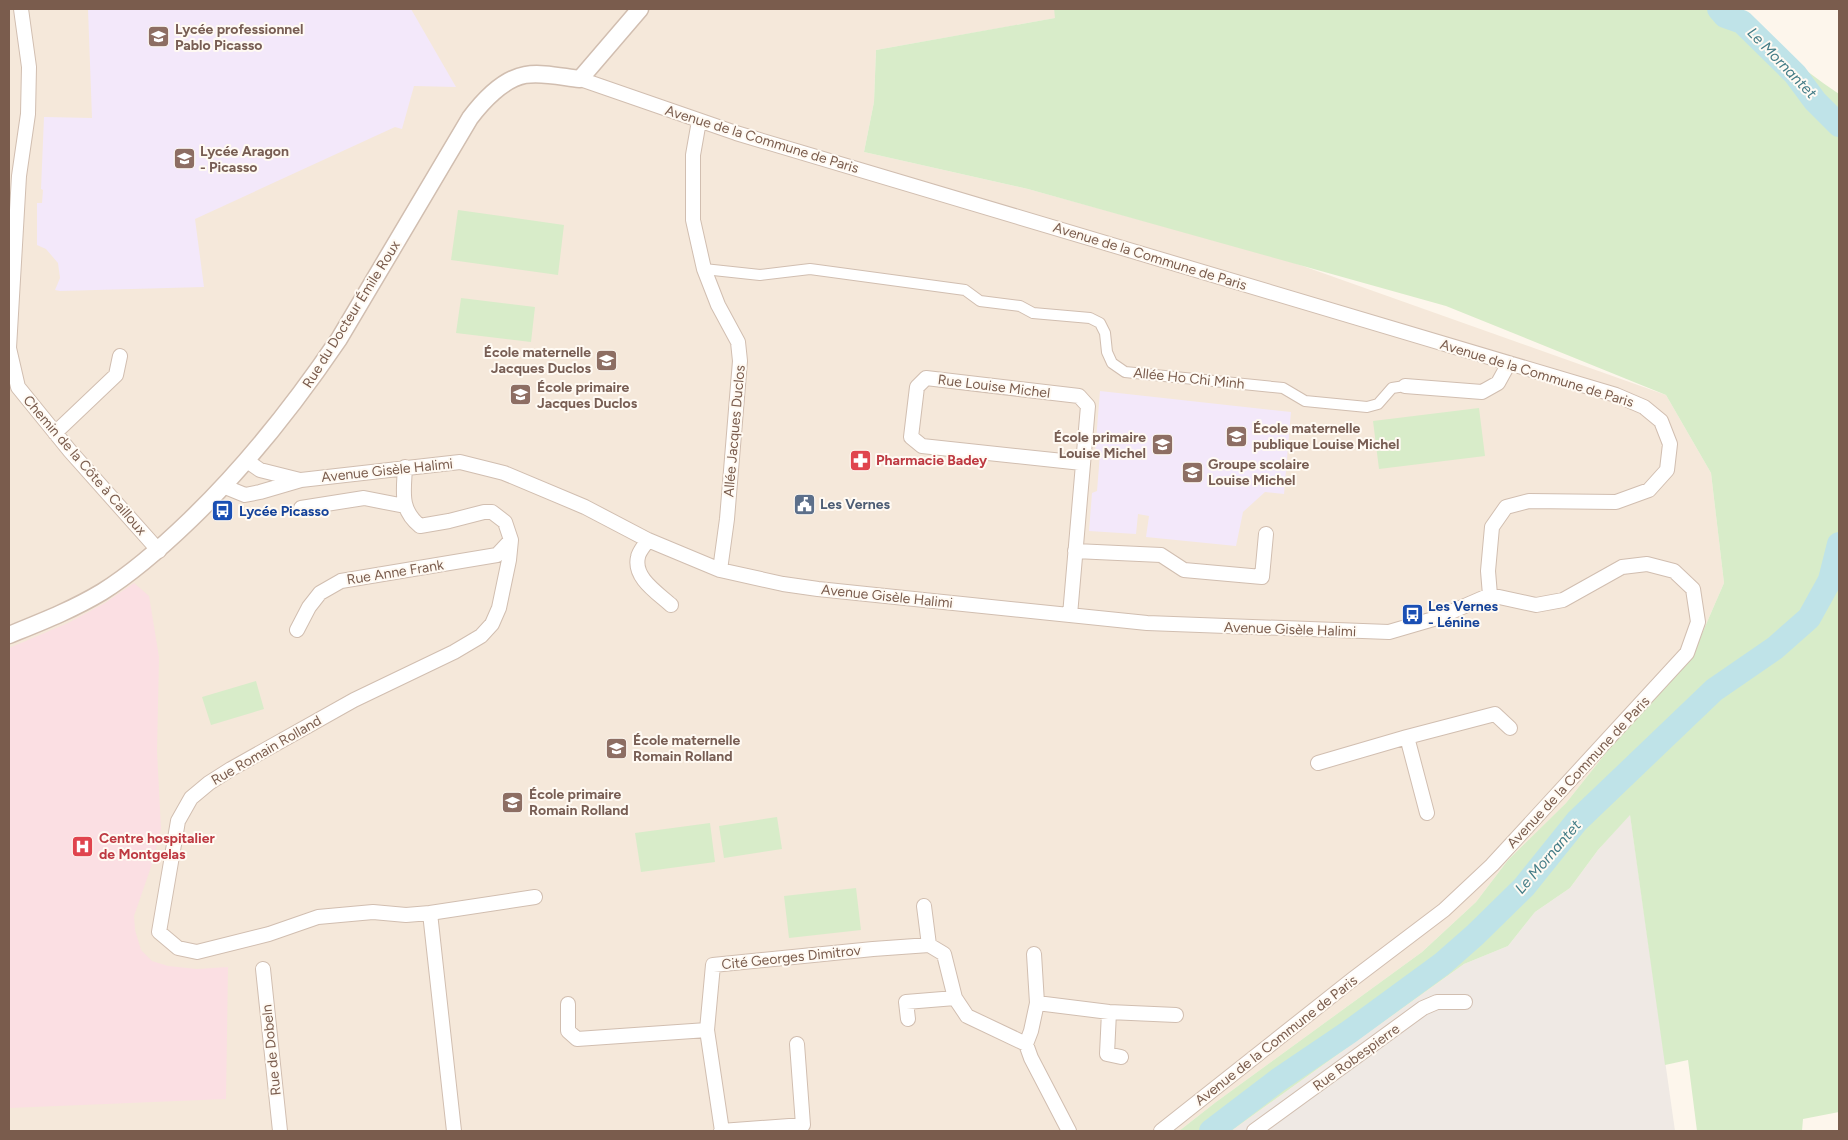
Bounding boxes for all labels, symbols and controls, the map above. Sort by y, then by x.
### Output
place label: Lycée professionnel Pablo Picasso [175,21,304,54]
water label: Le Mornantet [1744,24,1820,102]
school or university icon: Lycée professionnel Pablo Picasso [147,25,171,49]
street label: Avenue de la Commune de Paris [663,102,861,177]
place label: Lycée Aragon - Picasso [200,143,289,176]
school or university icon: Lycée Aragon - Picasso [172,147,196,171]
street label: Avenue de la Commune de Paris [1051,219,1249,294]
street label: Rue du Docteur Émile Roux [299,237,404,391]
street label: Avenue de la Commune de Paris [1438,336,1636,411]
place label: École maternelle Jacques Duclos [484,344,591,377]
school or university icon: École maternelle Jacques Duclos [595,348,619,372]
street label: Allée Jacques Duclos [720,364,749,498]
street label: Allée Ho Chi Minh [1132,364,1246,393]
street label: Rue Louise Michel [937,371,1051,402]
place label: École primaire Jacques Duclos [537,379,638,412]
school or university icon: École primaire Jacques Duclos [509,383,533,407]
street label: Chemin de la Côte à Cailloux [19,392,150,539]
place label: École maternelle publique Louise Michel [1253,420,1400,453]
school or university icon: École maternelle publique Louise Michel [1225,424,1249,448]
place label: École primaire Louise Michel [1054,429,1146,462]
school or university icon: École primaire Louise Michel [1150,433,1174,457]
pharmacy icon: Pharmacie Badey [848,448,872,472]
place label: Pharmacie Badey [876,452,988,469]
street label: Avenue Gisèle Halimi [320,455,454,486]
place label: Groupe scolaire Louise Michel [1208,456,1309,489]
school or university icon: Groupe scolaire Louise Michel [1180,460,1204,484]
public building icon: Les Vernes [792,492,816,516]
place label: Les Vernes [820,496,890,513]
bus stop icon: Lycée Picasso [211,499,235,523]
place label: Lycée Picasso [239,503,329,520]
street label: Rue Anne Frank [345,556,445,589]
street label: Avenue Gisèle Halimi [820,581,954,612]
place label: Les Vernes - Lénine [1428,598,1498,631]
bus stop icon: Les Vernes - Lénine [1400,602,1424,626]
street label: Avenue Gisèle Halimi [1224,619,1356,640]
street label: Avenue de la Commune de Paris [1503,693,1653,852]
street label: Rue Romain Rolland [208,712,324,789]
place label: École maternelle Romain Rolland [633,732,740,765]
school or university icon: École maternelle Romain Rolland [605,736,629,760]
place label: École primaire Romain Rolland [529,786,629,819]
school or university icon: École primaire Romain Rolland [501,790,525,814]
water label: Le Mornantet [1511,816,1585,897]
place label: Centre hospitalier de Montgelas [99,830,215,863]
hospital icon: Centre hospitalier de Montgelas [71,834,95,858]
street label: Cité Georges Dimitrov [721,942,862,973]
street label: Avenue de la Commune de Paris [1192,972,1361,1109]
street label: Rue de Dobeln [258,1003,285,1096]
street label: Rue Robespierre [1310,1020,1403,1095]

